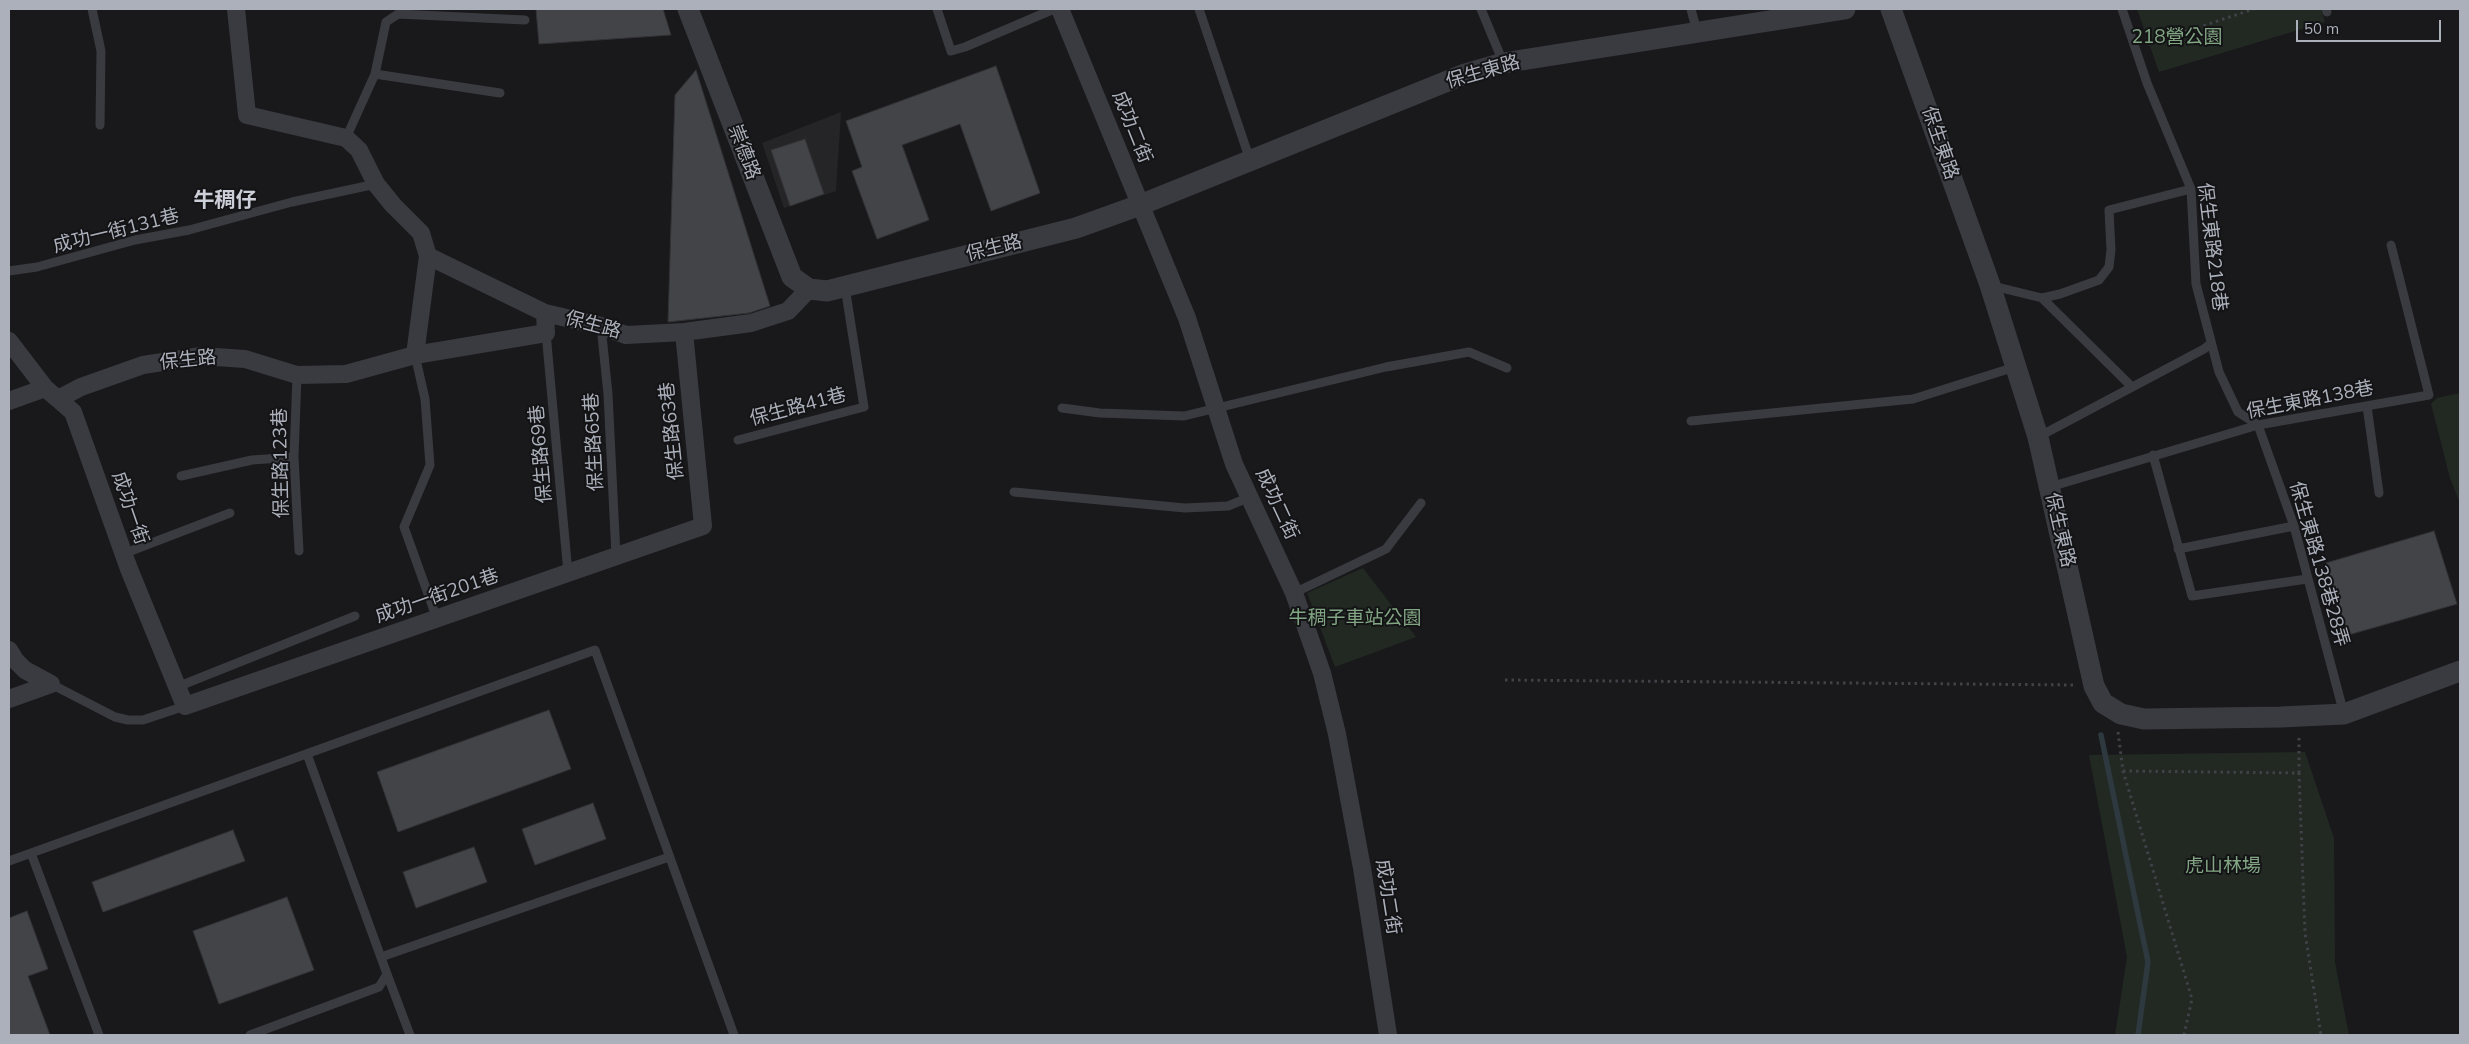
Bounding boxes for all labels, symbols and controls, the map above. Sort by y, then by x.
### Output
scale bar [2299,10,2444,42]
text: 50 m [2304,19,2339,38]
park label: 218營公園 [2131,26,2223,48]
street label: 保生東路 [1443,51,1523,93]
street label: 成功二街 [1107,87,1157,167]
street label: 保生東路 [1917,103,1963,183]
street label: 崇德路 [723,121,765,183]
street label: 保生東路218巷 [2193,181,2231,313]
district label: 牛稠仔 [194,188,256,214]
street label: 成功一街131巷 [51,204,181,258]
street label: 保生路 [964,230,1024,266]
street label: 保生路 [563,307,623,343]
street label: 保生路 [158,346,218,374]
street label: 保生東路138巷 [2244,376,2376,424]
street label: 保生路63巷 [655,381,689,481]
street label: 保生路41巷 [747,383,849,431]
street label: 保生路65巷 [580,392,608,492]
street label: 保生路69巷 [525,404,557,504]
street label: 保生路123巷 [269,408,293,518]
street label: 成功二街 [1251,465,1303,543]
street label: 成功一街 [107,468,153,548]
street label: 保生東路138巷28弄 [2284,479,2354,649]
street label: 保生東路 [2040,490,2080,570]
street label: 成功一街201巷 [372,564,502,628]
park label: 牛稠子車站公園 [1289,607,1421,629]
park label: 虎山林場 [2185,855,2261,877]
street label: 成功二街 [1371,858,1405,936]

